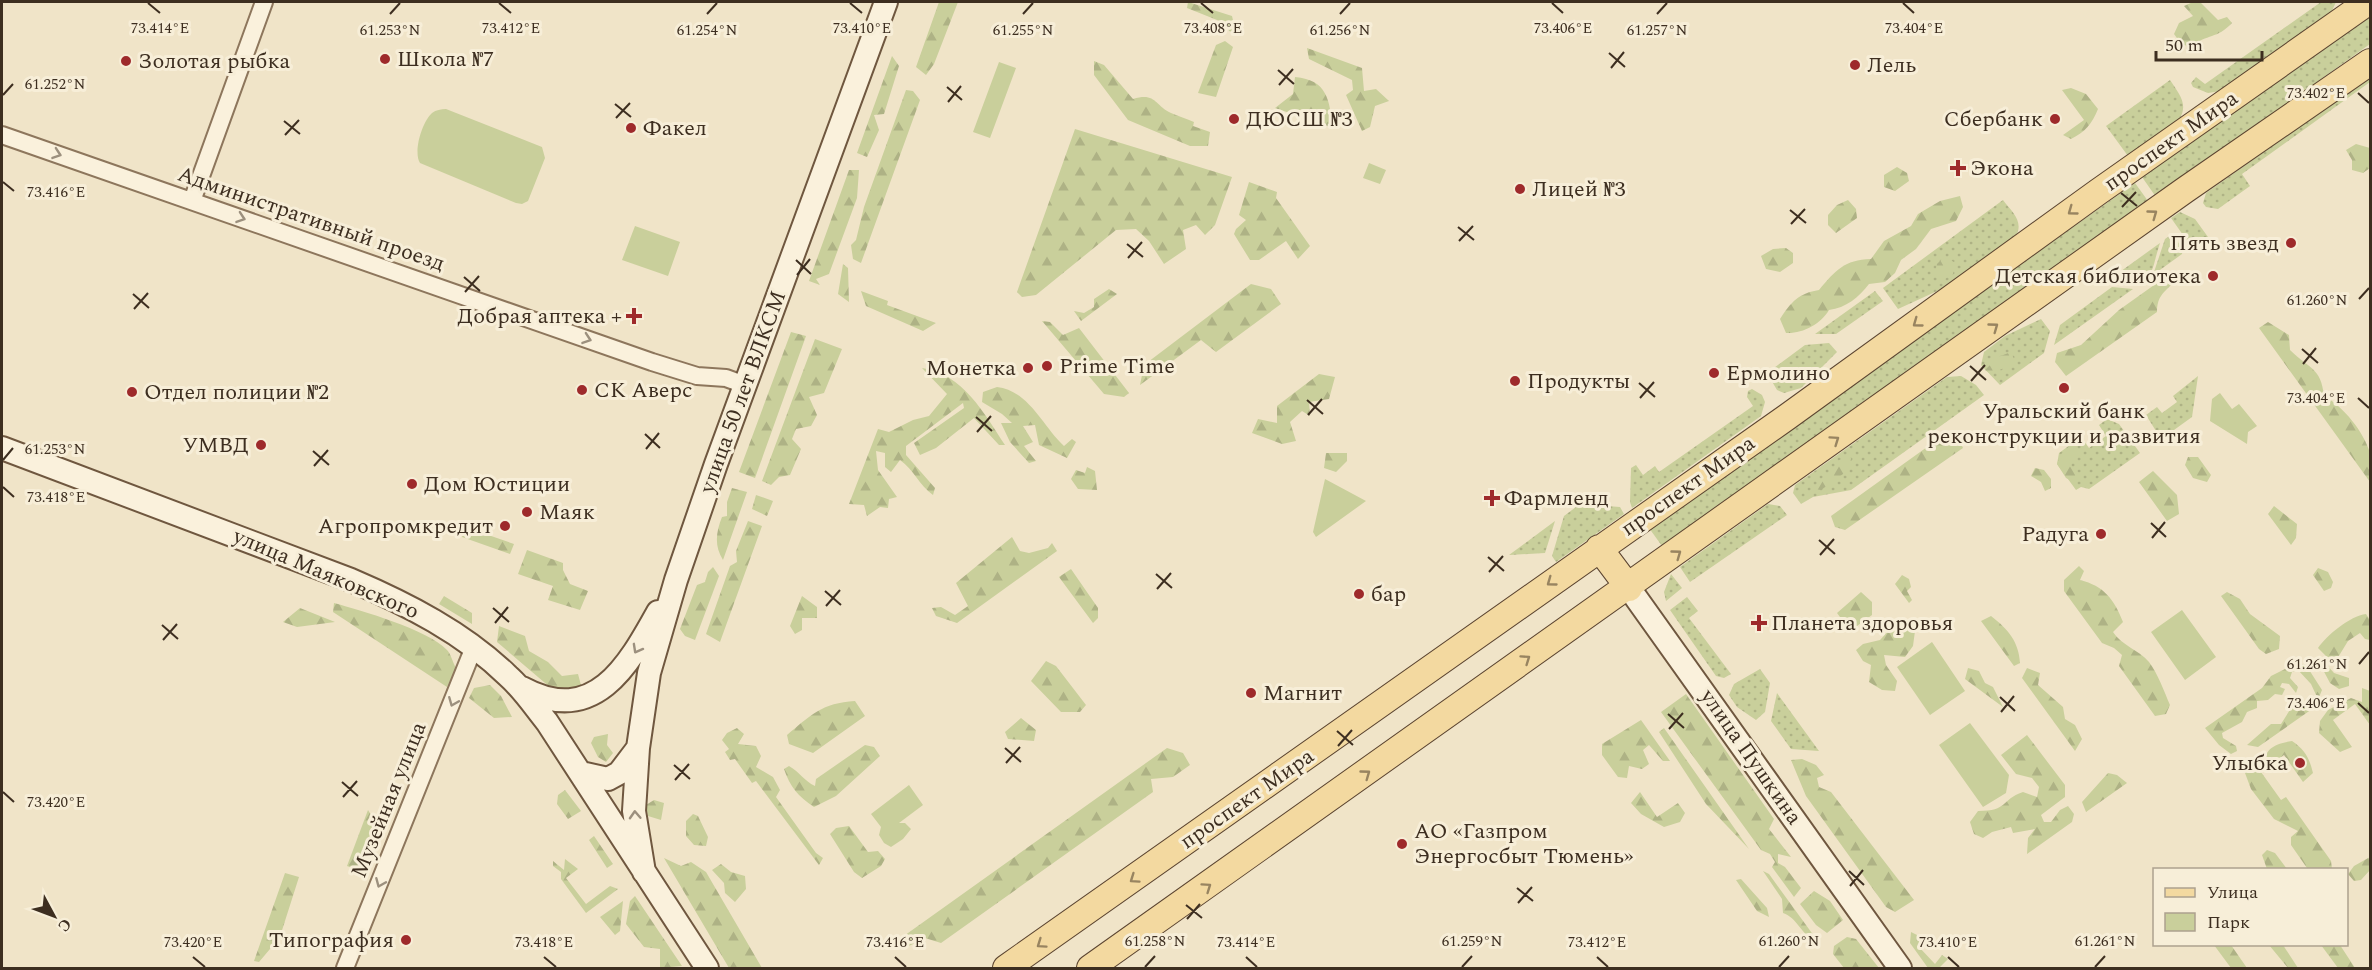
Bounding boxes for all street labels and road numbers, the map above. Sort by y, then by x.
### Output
street label: проспект Мира [2097,82,2245,200]
street label: Административный проезд [173,158,449,280]
street label: улица 50 лет ВЛКСМ [691,286,795,499]
street label: проспект Мира [1614,427,1762,545]
street label: улица Маяковского [227,519,424,628]
street label: улица Пушкина [1691,681,1810,832]
street label: Музейная улица [343,717,435,883]
street label: проспект Мира [1173,740,1321,858]

